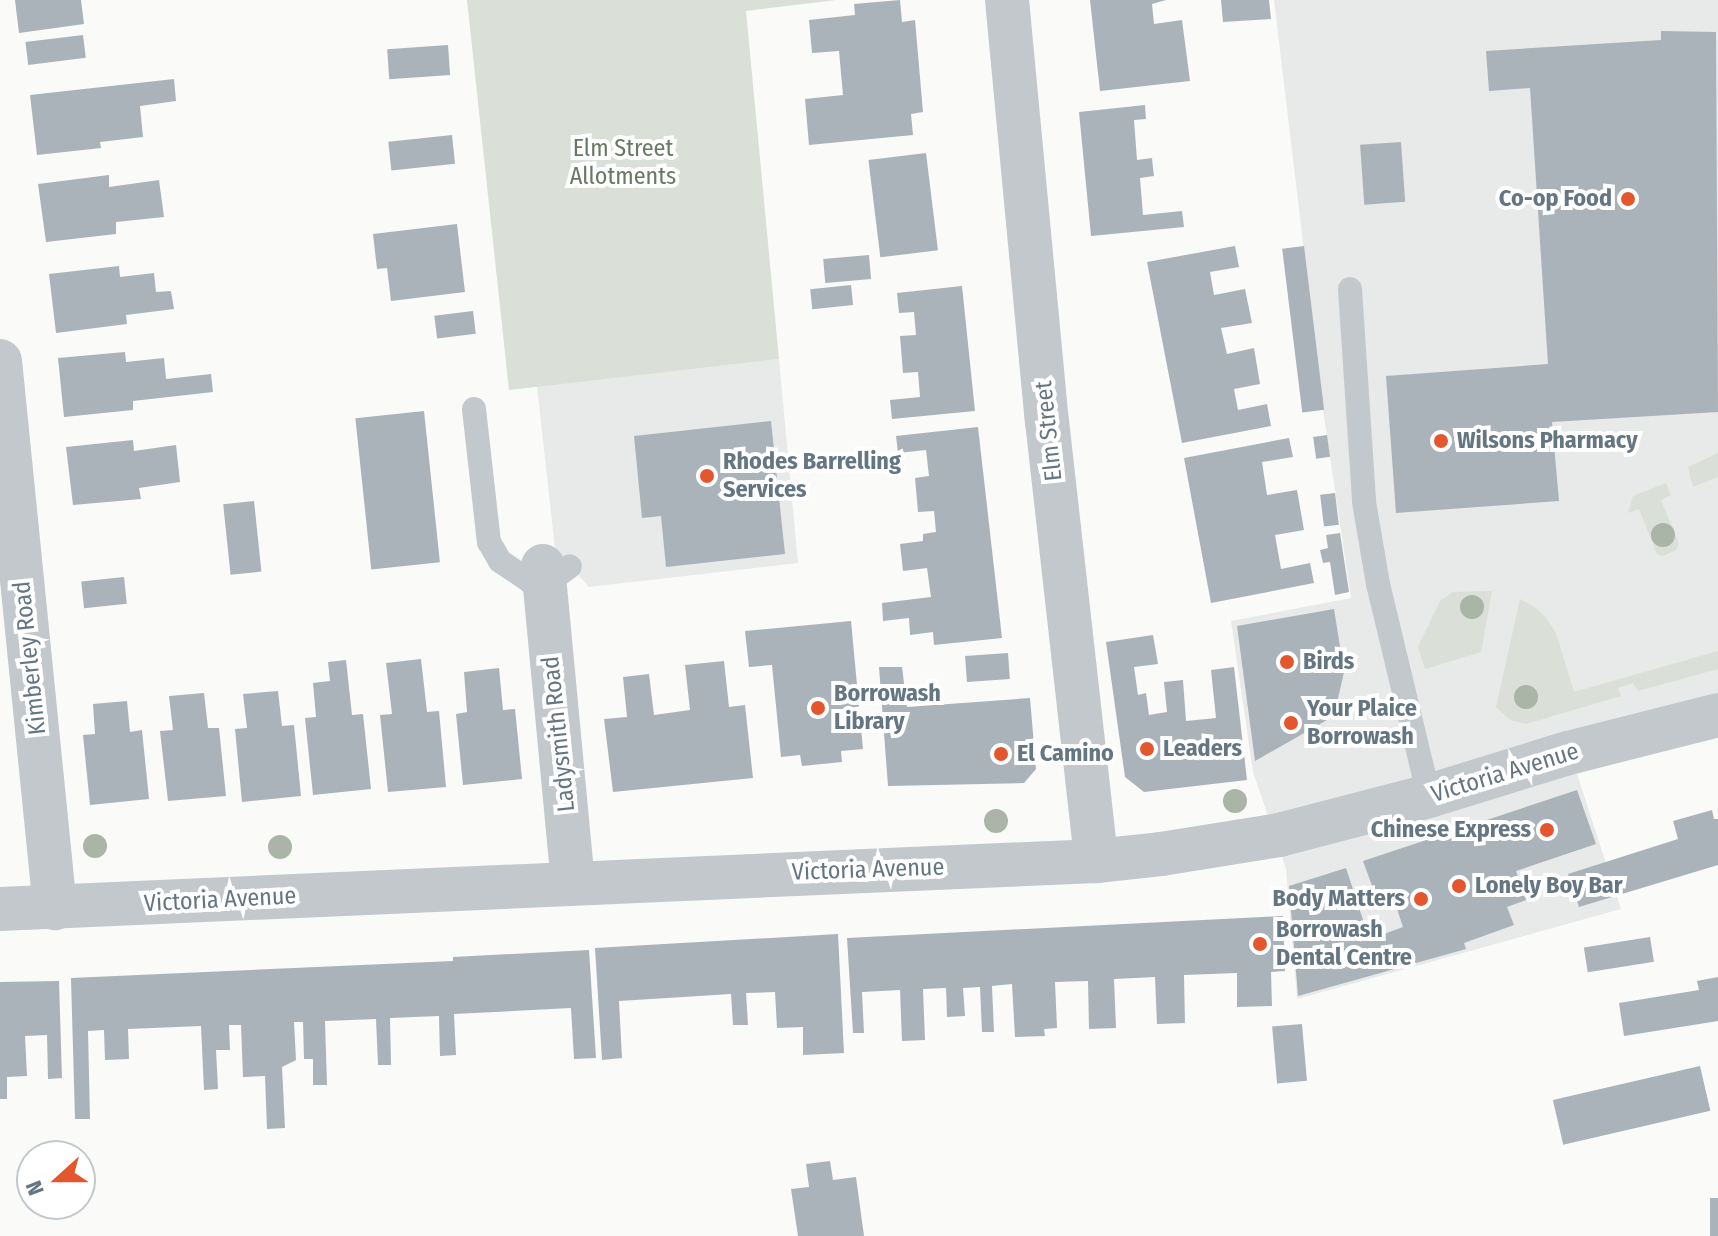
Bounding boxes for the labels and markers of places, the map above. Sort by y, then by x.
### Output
place label: Co-op Food [1499,185,1612,213]
marker: Co-op Food [1619,190,1637,208]
place label: Wilsons Pharmacy [1457,427,1638,455]
marker: Wilsons Pharmacy [1432,432,1450,450]
place label: Rhodes Barrelling Services [723,448,901,504]
marker: Rhodes Barrelling Services [698,467,716,485]
place label: Birds [1303,648,1354,676]
marker: Birds [1278,653,1296,671]
place label: Borrowash Library [834,680,941,736]
place label: Your Plaice Borrowash [1307,695,1417,751]
marker: Borrowash Library [809,699,827,717]
marker: Your Plaice Borrowash [1282,714,1300,732]
place label: Leaders [1163,735,1242,763]
place label: El Camino [1017,740,1114,768]
marker: Leaders [1138,740,1156,758]
marker: El Camino [992,745,1010,763]
place label: Chinese Express [1371,816,1531,844]
marker: Chinese Express [1538,821,1556,839]
place label: Lonely Boy Bar [1475,872,1623,900]
marker: Lonely Boy Bar [1450,877,1468,895]
place label: Body Matters [1272,885,1405,913]
marker: Body Matters [1412,890,1430,908]
place label: Borrowash Dental Centre [1276,916,1412,972]
marker: Borrowash Dental Centre [1251,935,1269,953]

